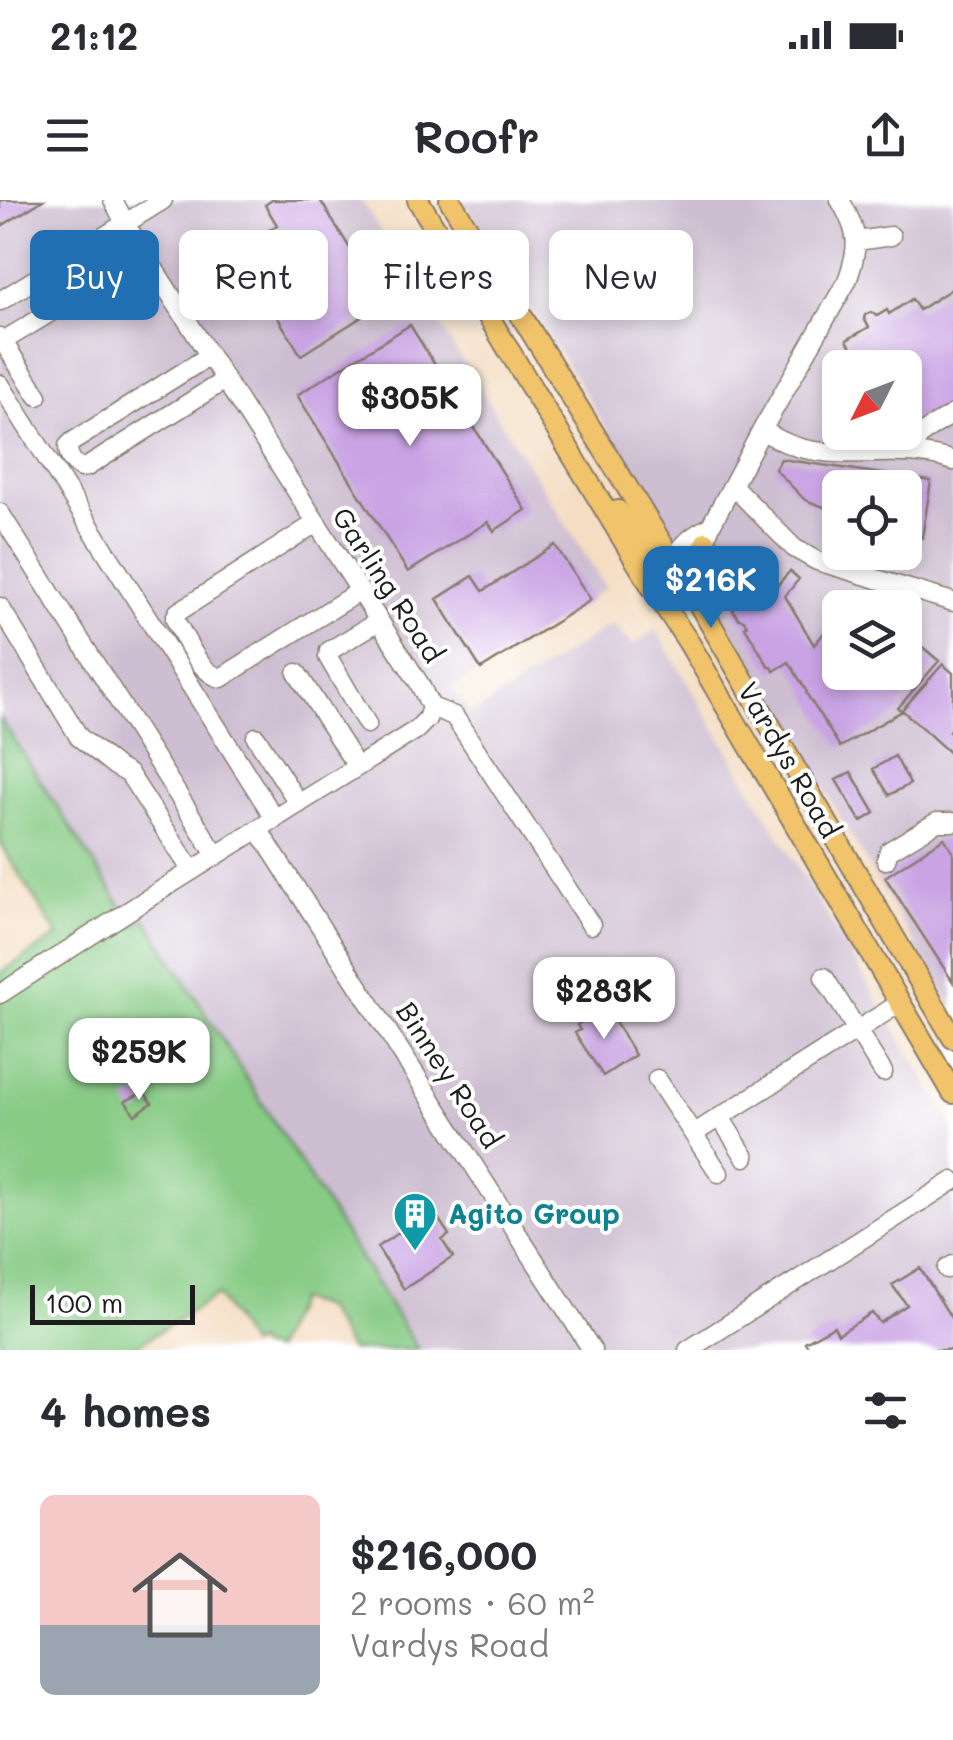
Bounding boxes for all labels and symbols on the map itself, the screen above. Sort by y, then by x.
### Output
north arrow [822,350,922,450]
pin: $305K [340,364,480,449]
street label: Garling Road [325,500,452,669]
pin: $216K [641,546,781,631]
street label: Vardys Road [731,675,849,844]
pin: $283K [534,957,674,1042]
street label: Binney Road [389,994,511,1155]
pin: $259K [69,1018,209,1103]
building icon: Agito Group [392,1191,438,1252]
place label: Agito Group [448,1195,620,1231]
scale bar [30,1280,195,1324]

